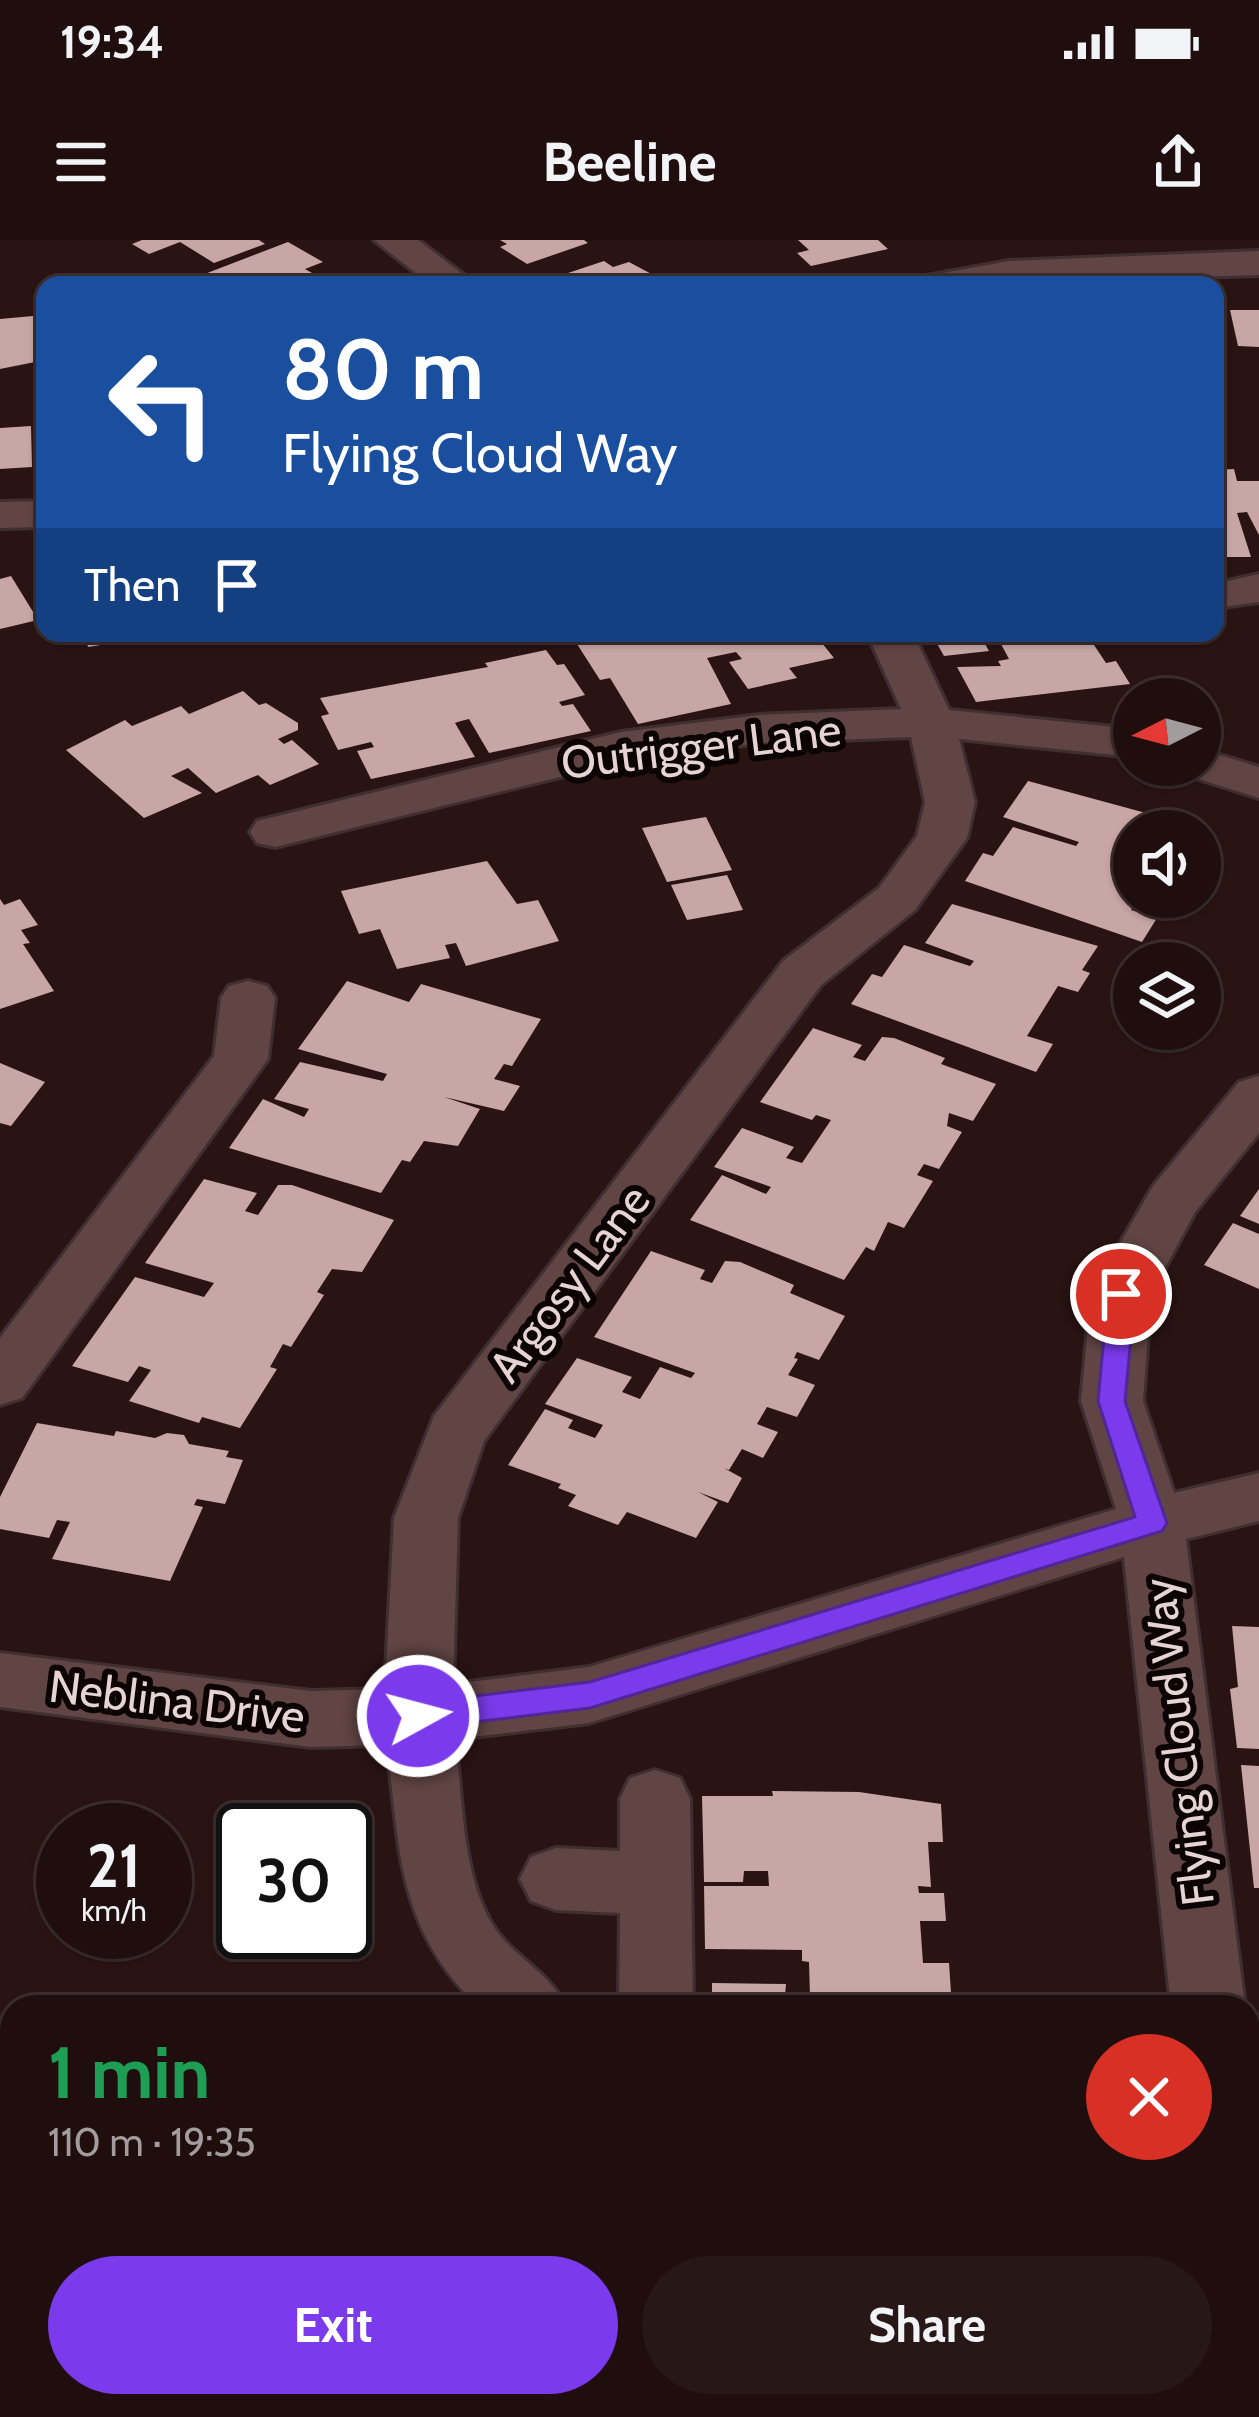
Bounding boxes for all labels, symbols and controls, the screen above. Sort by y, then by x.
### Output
text: 19:34 [60,15,164,69]
icon: menu [48,129,114,195]
text: Beeline [542,129,717,195]
icon: share [1145,129,1211,195]
text: 80 m [282,318,484,420]
icon: left [84,324,240,480]
text: Flying Cloud Way [282,420,677,486]
icon: arrive [204,552,270,618]
text: Then [84,558,180,612]
north arrow [1113,678,1221,786]
map controls [1113,678,1221,1050]
street label: Outrigger Lane [558,702,844,790]
button: sound [1113,810,1221,918]
button: layers [1113,942,1221,1050]
street label: Argosy Lane [477,1174,661,1392]
pin [1070,1243,1172,1345]
icon: arrive [1088,1261,1154,1327]
street label: Flying Cloud Way [1131,1575,1225,1909]
position arrow [355,1653,481,1779]
street label: Neblina Drive [46,1659,308,1743]
speed limit sign: 30 [216,1803,372,1959]
text: 21 [87,1829,141,1902]
text: km/h [81,1892,147,1929]
text: 1 min [48,2029,210,2116]
button: close [1086,2034,1212,2160]
text: 110 m · 19:35 [48,2118,256,2166]
button: Exit [48,2256,618,2394]
button: Share [642,2256,1212,2394]

